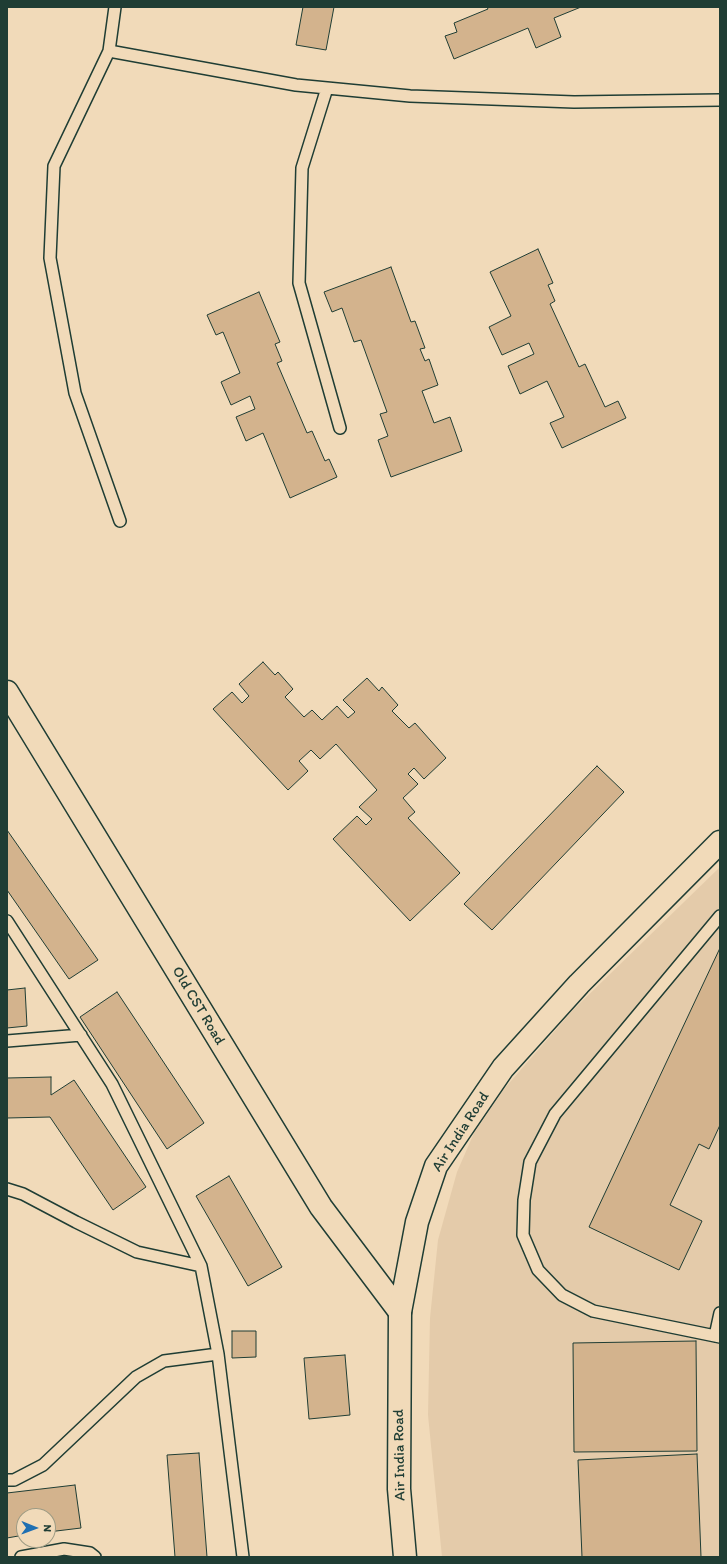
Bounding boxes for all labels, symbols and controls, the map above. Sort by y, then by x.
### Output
street label: Old CST Road [167,963,229,1049]
street label: Air India Road [428,1089,494,1175]
street label: Air India Road [390,1409,410,1501]
north arrow [16,1508,56,1548]
text: N [41,1524,54,1532]

